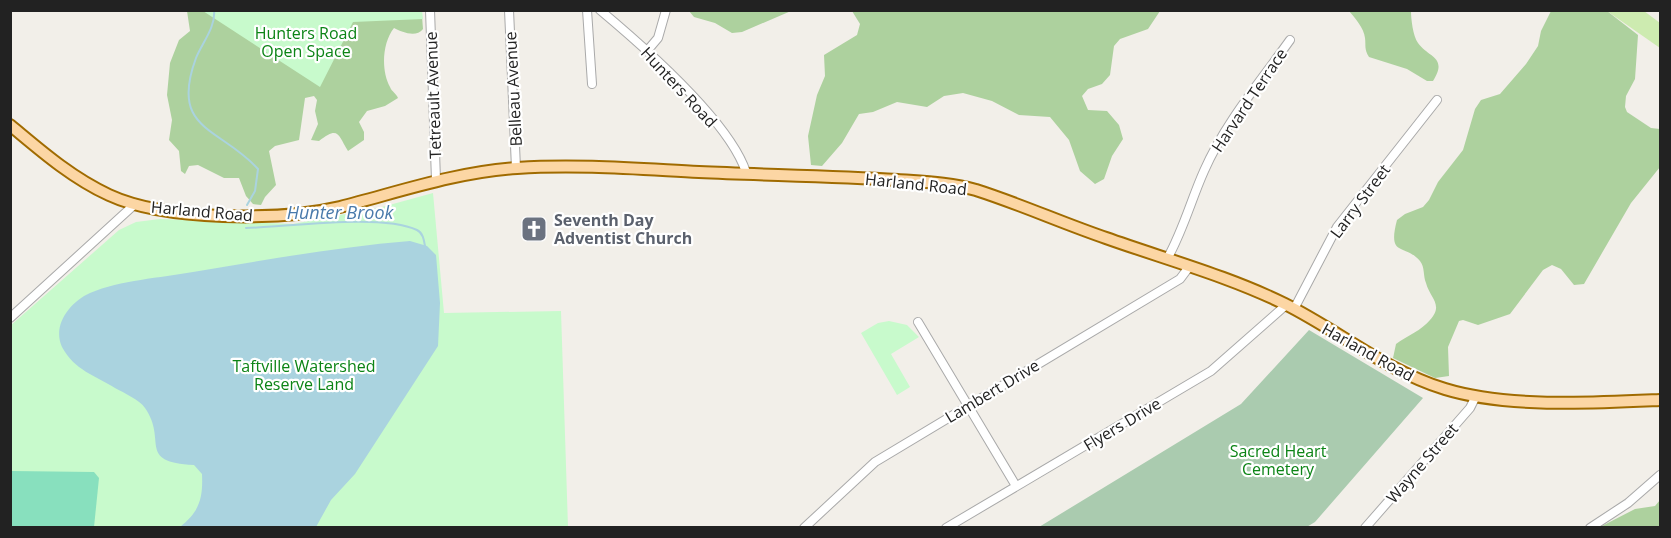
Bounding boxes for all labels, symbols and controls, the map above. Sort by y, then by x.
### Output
park label: Hunters Road Open Space [255,22,357,62]
street label: Tetreault Avenue [420,31,446,159]
street label: Belleau Avenue [499,31,527,147]
street label: Hunters Road [636,42,722,132]
street label: Harvard Terrace [1206,44,1292,156]
street label: Larry Street [1325,159,1395,242]
street label: Harland Road [864,168,968,200]
street label: Harland Road [150,196,254,226]
water label: Hunter Brook [287,200,395,224]
place label: Seventh Day Adventist Church [554,209,692,249]
church icon: Seventh Day Adventist Church [519,214,549,244]
street label: Harland Road [1318,318,1418,386]
street label: Lambert Drive [941,354,1043,428]
park label: Taftville Watershed Reserve Land [232,355,376,395]
street label: Flyers Drive [1079,392,1165,456]
street label: Wayne Street [1381,418,1463,508]
park label: Sacred Heart Cemetery [1230,440,1327,480]

